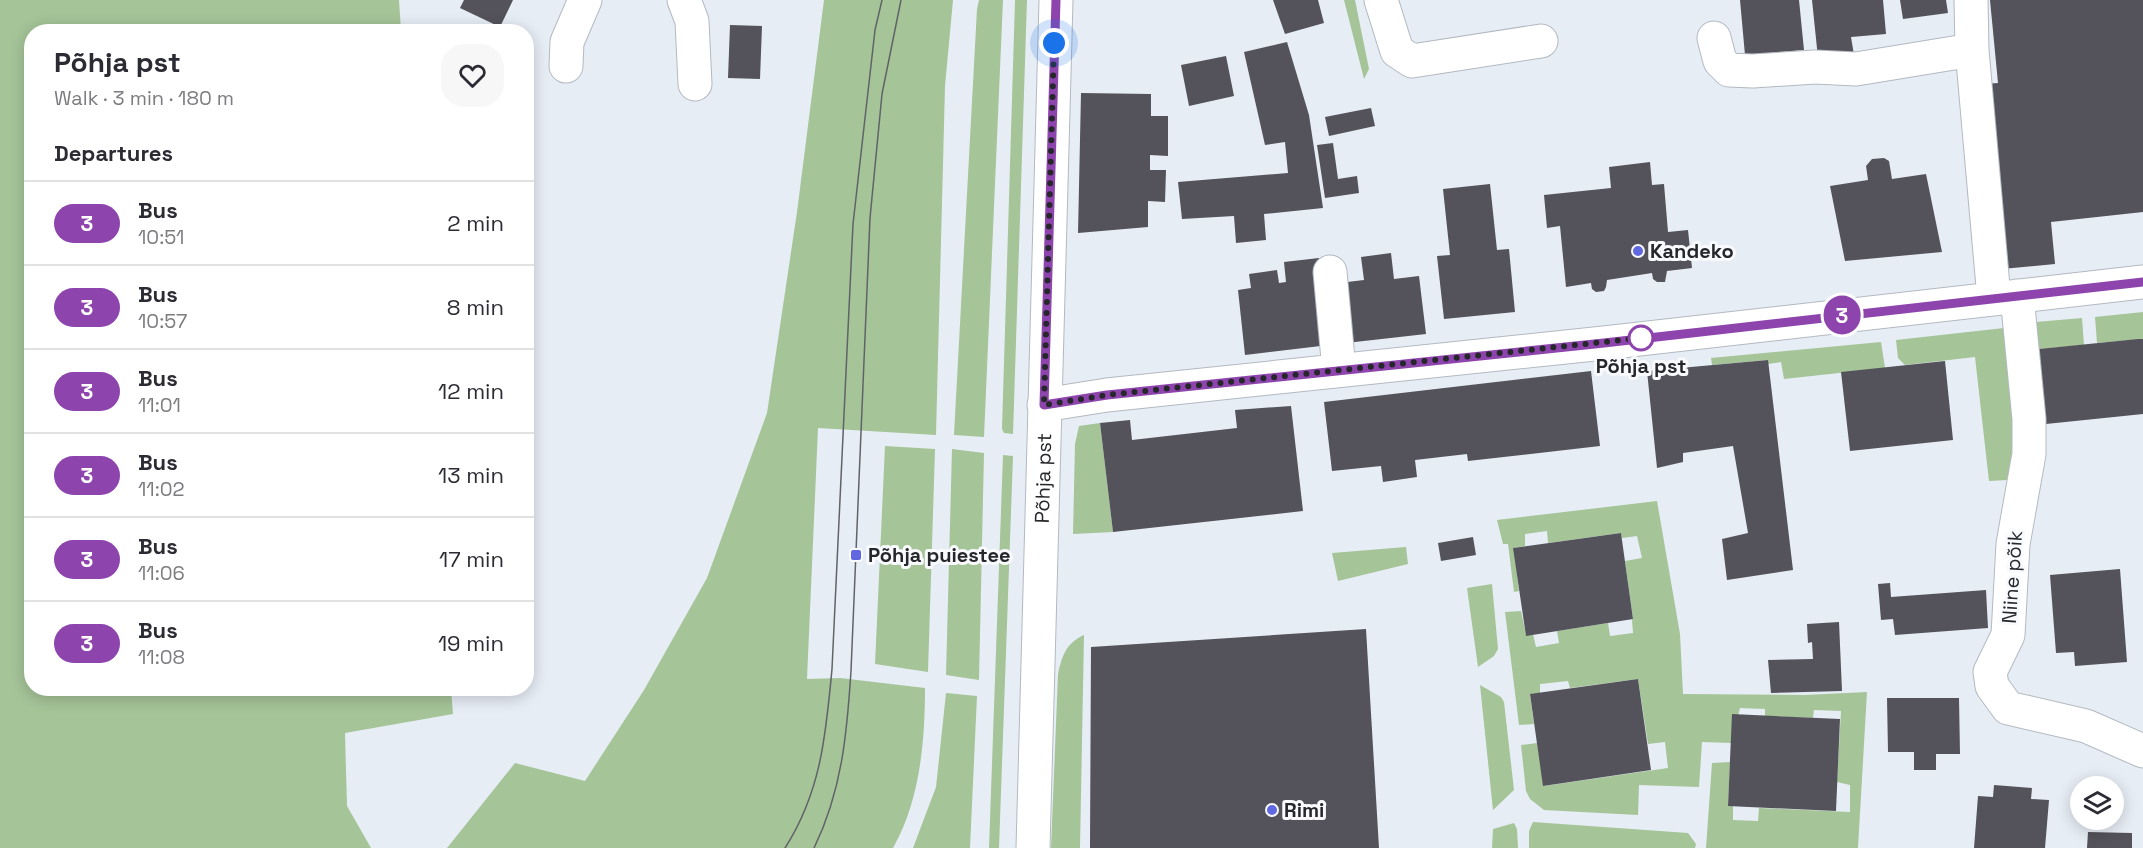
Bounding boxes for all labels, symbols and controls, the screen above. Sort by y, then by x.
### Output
your location [1039,28,1069,58]
text: Põhja pst [54,44,181,80]
button: heart [441,44,504,107]
text: Walk · 3 min · 180 m [54,85,234,111]
text: Departures [54,139,173,167]
text: Bus [138,196,178,224]
text: 2 min [447,209,504,237]
text: 3 [81,210,93,237]
text: 10:51 [138,224,184,250]
place label: Kandeko [1650,238,1734,264]
marker: Kandeko [1631,244,1645,258]
text: Bus [138,280,178,308]
text: 8 min [447,293,504,321]
text: 3 [81,294,93,321]
line badge: 3 [1822,296,1862,334]
text: 3 [1836,302,1848,329]
text: 10:57 [138,308,187,334]
marker: Põhja pst [1628,325,1654,351]
place label: Põhja pst [1596,353,1686,379]
text: Bus [138,364,178,392]
text: 12 min [438,377,504,405]
text: 3 [81,378,93,405]
text: 11:01 [138,392,181,418]
street label: Põhja pst [1029,433,1057,524]
text: Bus [138,448,178,476]
text: 13 min [438,461,504,489]
text: 3 [81,462,93,489]
text: 11:02 [138,476,185,502]
street label: Niine põik [1996,529,2028,624]
text: Bus [138,532,178,560]
place label: Põhja puiestee [868,542,1010,568]
text: 17 min [439,545,504,573]
text: 3 [81,546,93,573]
marker: Põhja puiestee [849,548,863,562]
text: 11:06 [138,560,185,586]
text: Bus [138,616,178,644]
text: 19 min [438,629,504,657]
text: 3 [81,630,93,657]
text: 11:08 [138,644,185,670]
map controls [2070,776,2124,830]
button: layers [2070,776,2124,830]
place label: Rimi [1284,797,1324,823]
marker: Rimi [1265,803,1279,817]

